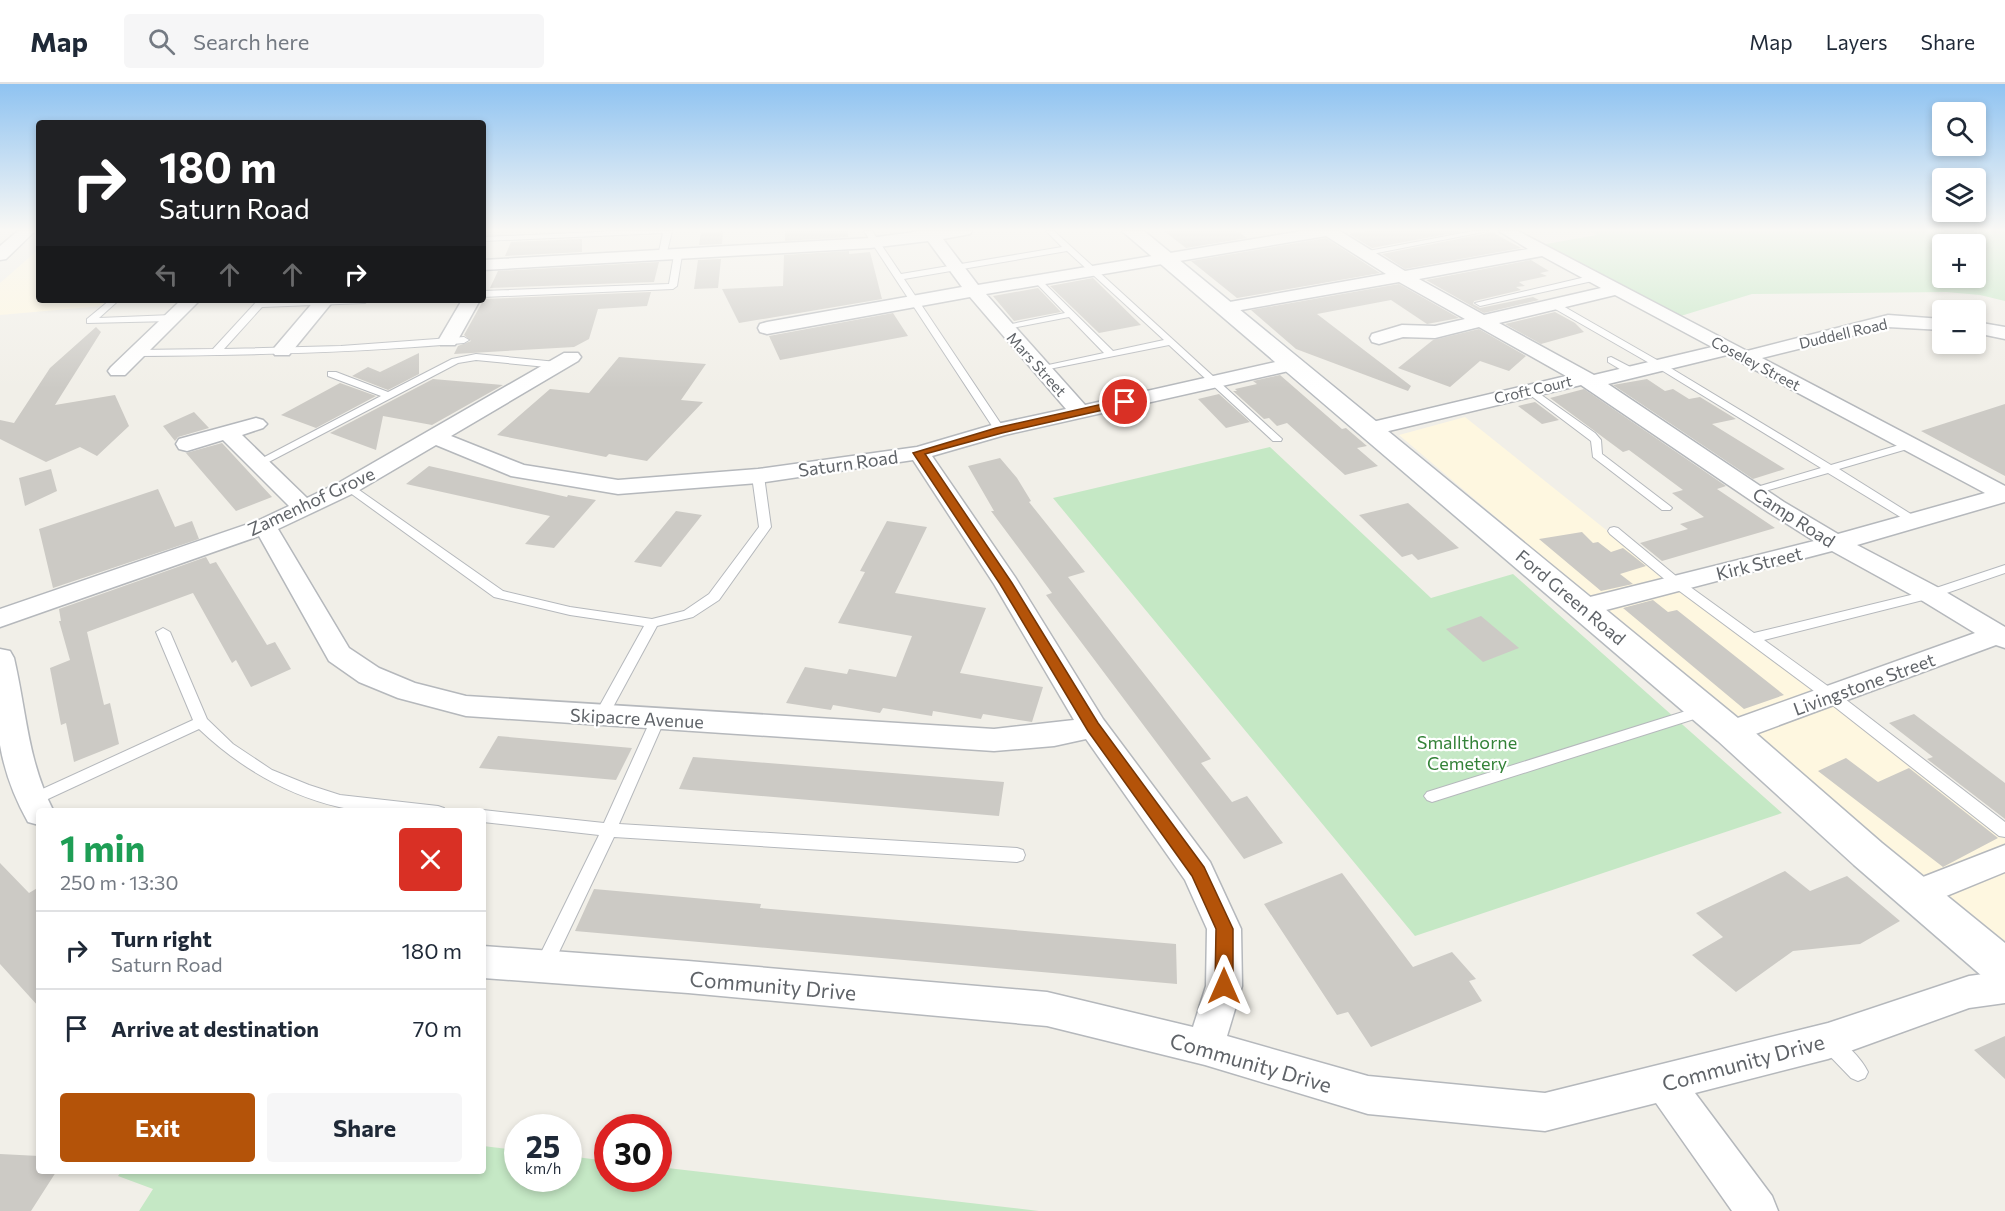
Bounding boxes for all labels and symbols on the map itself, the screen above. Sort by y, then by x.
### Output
street label: Duddell Road [1797,314,1889,352]
street label: Mars Street [1004,328,1070,400]
street label: Coseley Street [1708,332,1804,394]
street label: Croft Court [1492,371,1574,407]
pin [1099,376,1150,427]
street label: Saturn Road [797,445,899,481]
street label: Zamenhof Grove [244,462,378,540]
street label: Camp Road [1749,482,1839,552]
street label: Kirk Street [1714,542,1804,584]
street label: Ford Green Road [1512,545,1630,649]
street label: Livingstone Street [1790,648,1938,720]
street label: Skipacre Avenue [570,704,704,732]
park label: Smallthorne Cemetery [1417,731,1517,774]
position arrow [1192,954,1256,1018]
street label: Community Drive [689,965,857,1005]
street label: Community Drive [1167,1027,1335,1097]
street label: Community Drive [1659,1028,1827,1096]
speed limit sign: 30 [594,1114,672,1192]

